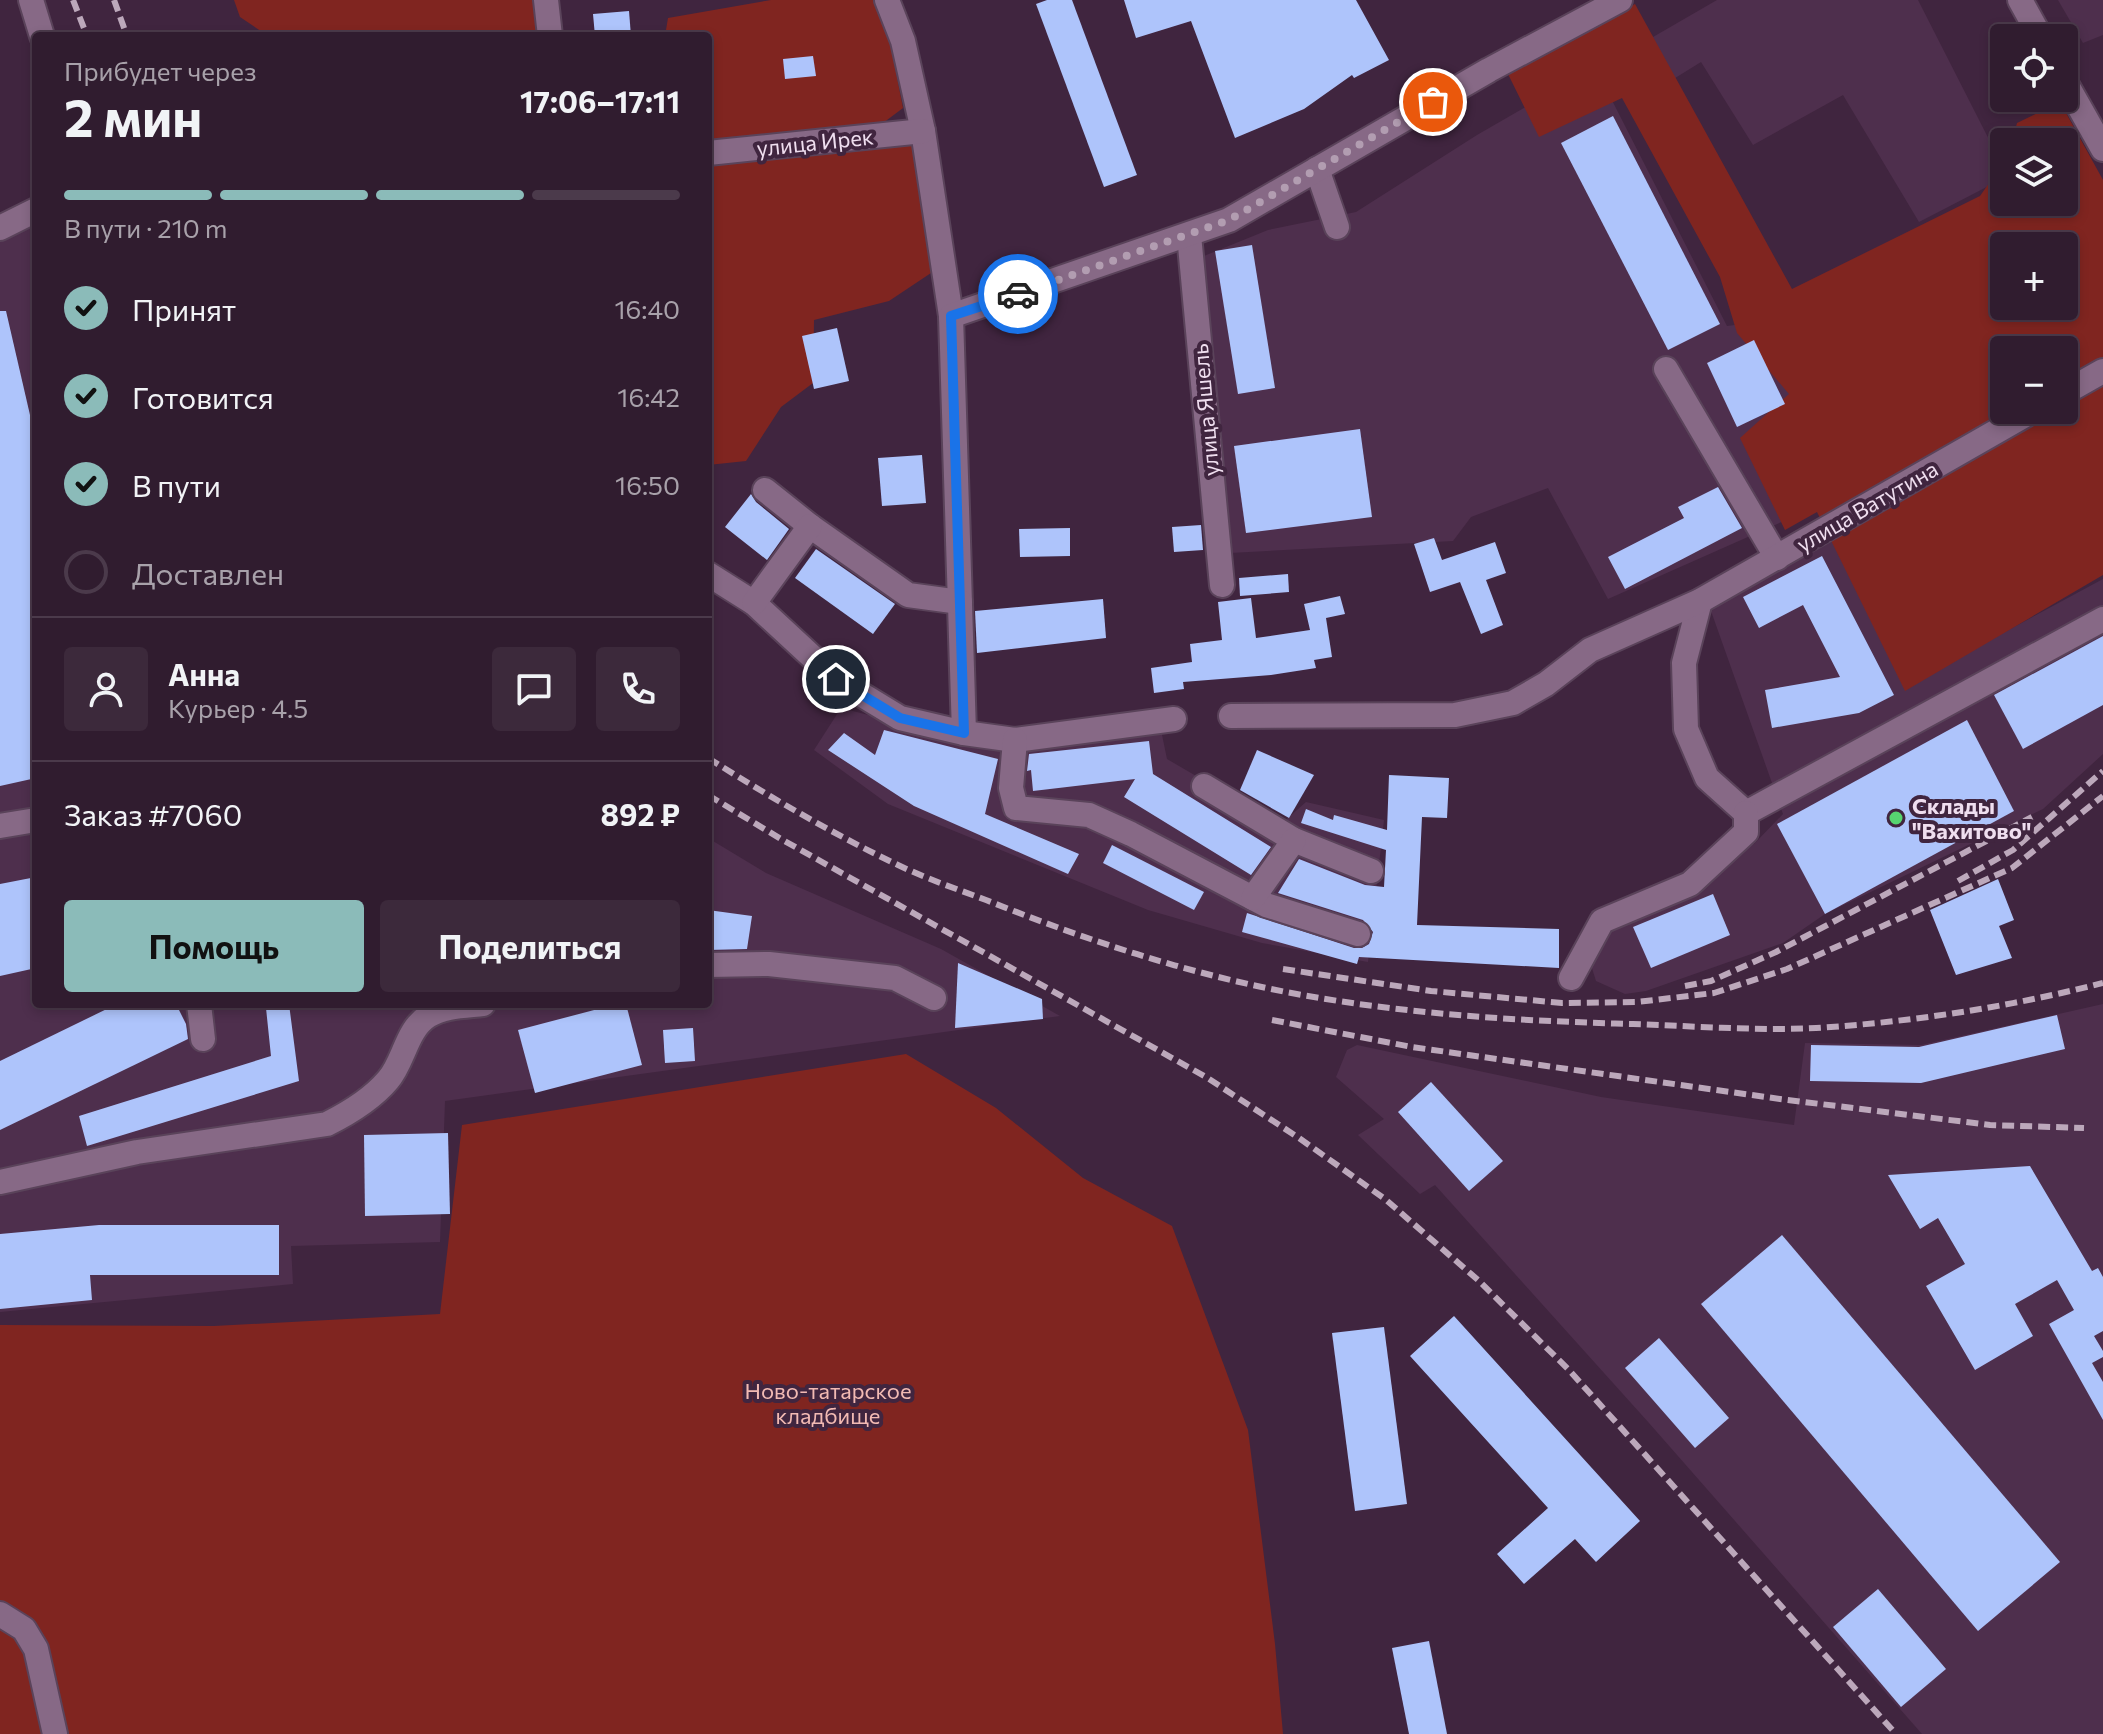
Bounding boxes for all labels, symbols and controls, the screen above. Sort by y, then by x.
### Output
map controls [1990,24,2078,424]
button: locate [1990,24,2078,112]
text: Прибудет через [64,55,257,86]
pin [1399,68,1467,136]
icon: bag [1411,80,1455,124]
text: 17:06–17:11 [520,82,680,119]
text: 2 мин [64,84,202,148]
street label: улица Ирек [755,122,875,162]
button: layers [1990,128,2078,216]
text: В пути · 210 m [64,212,227,243]
button: + [1990,232,2078,320]
courier [978,254,1058,334]
icon: car [996,272,1040,316]
icon: check [64,286,108,330]
text: Принят [132,290,236,327]
text: 16:40 [614,293,680,324]
button: − [1990,336,2078,424]
street label: улица Яшель [1186,343,1224,477]
icon: check [64,374,108,418]
text: Готовится [132,378,274,415]
text: 16:42 [617,381,680,412]
street label: улица Ватутина [1792,455,1942,557]
icon: check [64,462,108,506]
text: В пути [132,466,221,503]
text: 16:50 [615,469,680,500]
text: Доставлен [132,554,284,591]
pin [802,645,870,713]
button: person [64,647,148,731]
button: chat [492,647,576,731]
button: phone [596,647,680,731]
text: Анна [168,655,240,692]
icon: home [814,657,858,701]
text: Курьер · 4.5 [168,692,308,723]
place label: Склады "Вахитово" [1912,792,2031,844]
text: Заказ #7060 [64,795,242,832]
text: 892 ₽ [601,795,680,832]
marker: Склады "Вахитово" [1887,809,1905,827]
button: Помощь [64,900,364,992]
button: Поделиться [380,900,680,992]
park label: Ново-татарское кладбище [744,1377,912,1429]

